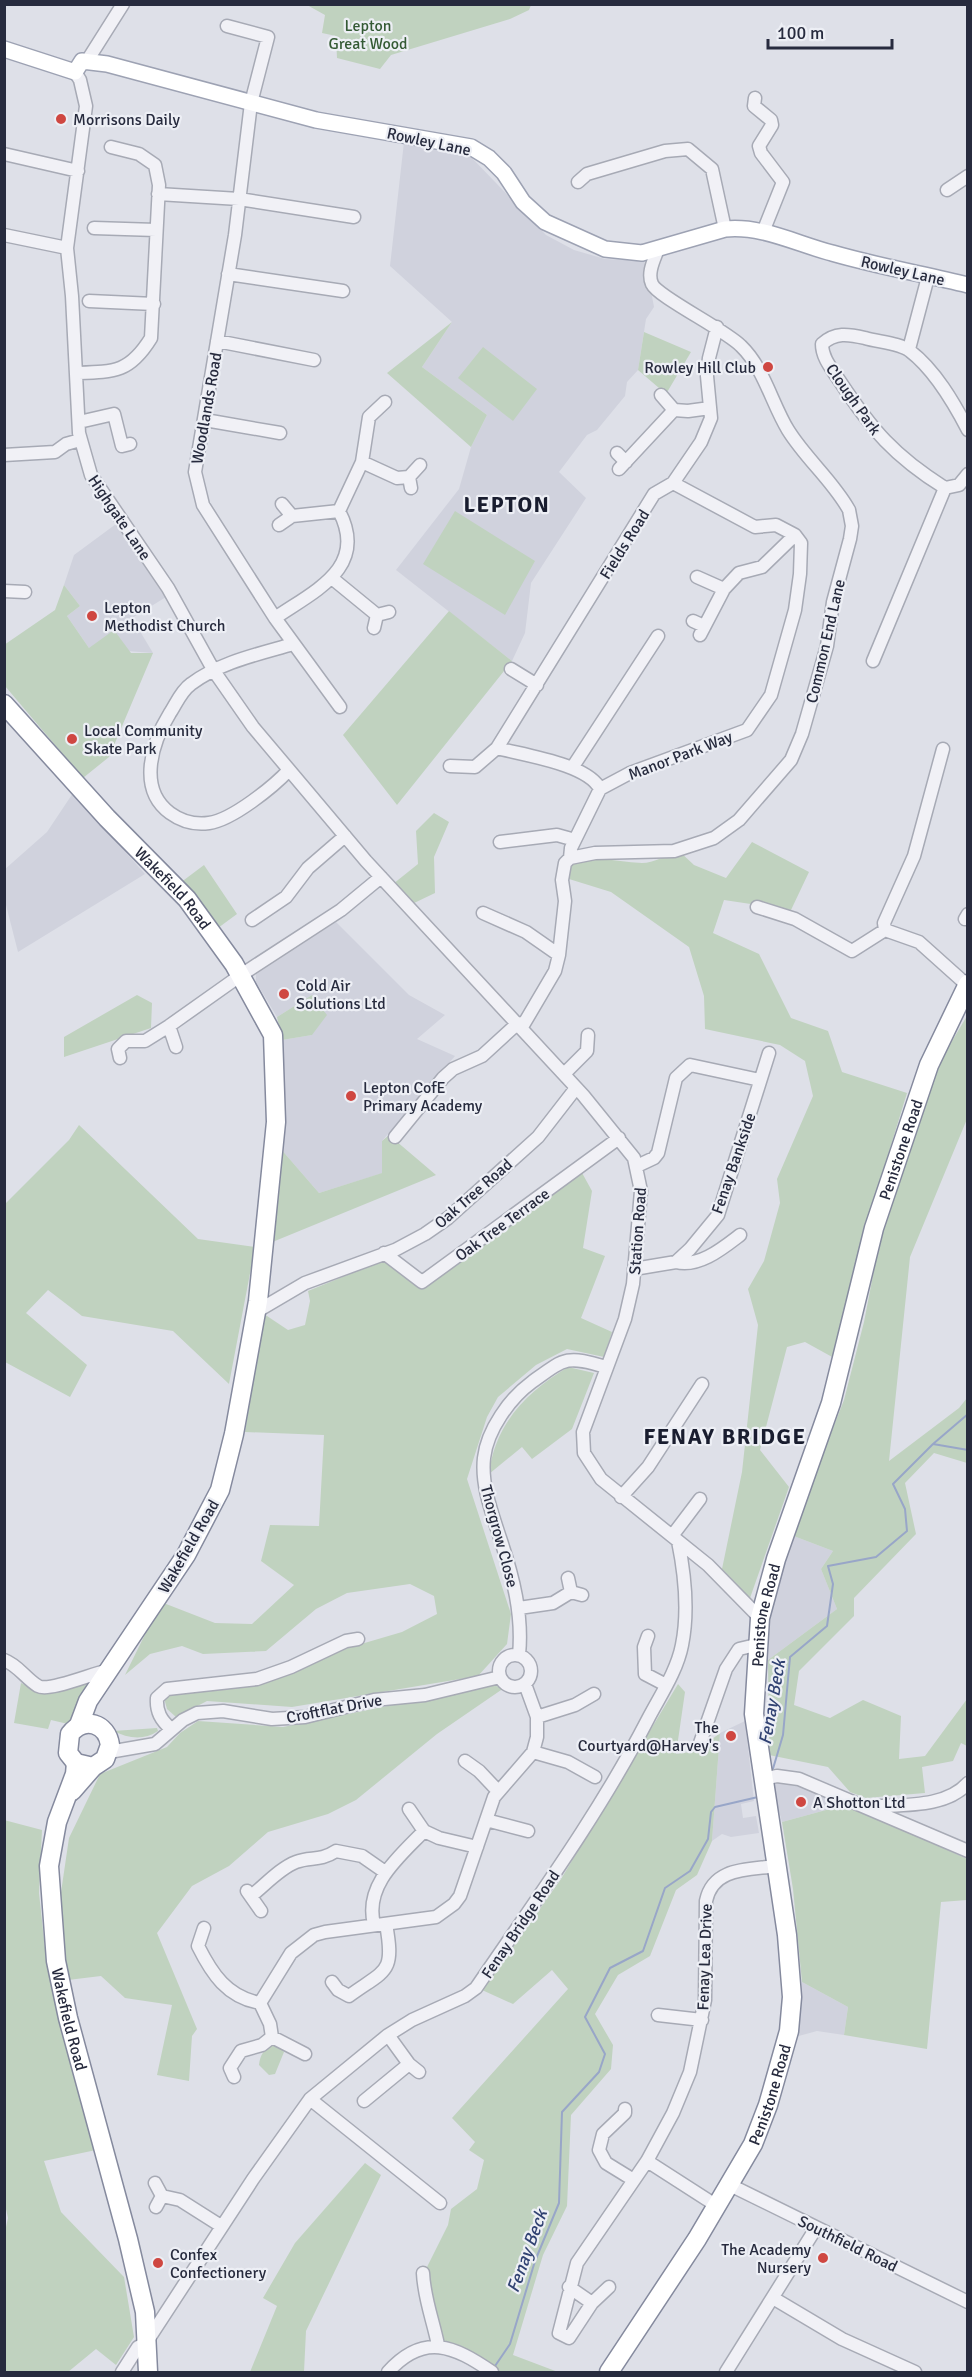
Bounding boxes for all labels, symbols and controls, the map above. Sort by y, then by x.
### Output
scale bar [768,12,892,50]
park label: Lepton Great Wood [328,16,408,54]
text: 100 m [777,22,824,44]
place label: Morrisons Daily [73,110,180,130]
marker: Morrisons Daily [54,112,68,126]
street label: Rowley Lane [385,123,473,161]
street label: Rowley Lane [859,252,947,290]
street label: Woodlands Road [187,351,227,466]
place label: Rowley Hill Club [644,358,756,378]
marker: Rowley Hill Club [761,360,775,374]
street label: Clough Park [821,360,885,439]
street label: Highgate Lane [83,471,155,564]
district label: LEPTON [464,491,550,518]
street label: Fields Road [596,506,654,583]
street label: Common End Lane [802,577,850,705]
place label: Lepton Methodist Church [104,598,225,636]
marker: Lepton Methodist Church [85,609,99,623]
place label: Local Community Skate Park [84,721,203,759]
street label: Manor Park Way [625,727,736,785]
marker: Local Community Skate Park [65,732,79,746]
street label: Wakefield Road [130,843,215,934]
place label: Cold Air Solutions Ltd [296,976,386,1014]
marker: Cold Air Solutions Ltd [277,987,291,1001]
place label: Lepton CofE Primary Academy [363,1078,483,1116]
marker: Lepton CofE Primary Academy [344,1089,358,1103]
street label: Penistone Road [875,1097,928,1203]
street label: Fenay Bankside [707,1110,761,1217]
street label: Oak Tree Road [431,1155,517,1233]
street label: Oak Tree Terrace [451,1184,554,1266]
street label: Station Road [625,1187,651,1275]
district label: FENAY BRIDGE [643,1423,807,1450]
street label: Thorgrow Close [476,1483,522,1590]
street label: Wakefield Road [154,1496,224,1597]
street label: Penistone Road [748,1561,785,1668]
water label: Fenay Beck [754,1656,791,1746]
street label: Croftflat Drive [285,1690,384,1728]
place label: The Courtyard@Harvey's [578,1718,719,1756]
marker: The Courtyard@Harvey's [724,1729,738,1743]
place label: A Shotton Ltd [813,1793,905,1813]
marker: A Shotton Ltd [794,1795,808,1809]
street label: Fenay Bridge Road [477,1867,564,1982]
street label: Fenay Lea Drive [693,1903,717,2011]
street label: Wakefield Road [47,1966,91,2073]
street label: Penistone Road [744,2042,796,2148]
water label: Fenay Beck [502,2205,553,2295]
street label: Southfield Road [794,2211,901,2277]
place label: The Academy Nursery [721,2240,812,2278]
place label: Confex Confectionery [170,2245,267,2283]
marker: The Academy Nursery [816,2251,830,2265]
marker: Confex Confectionery [151,2256,165,2270]

